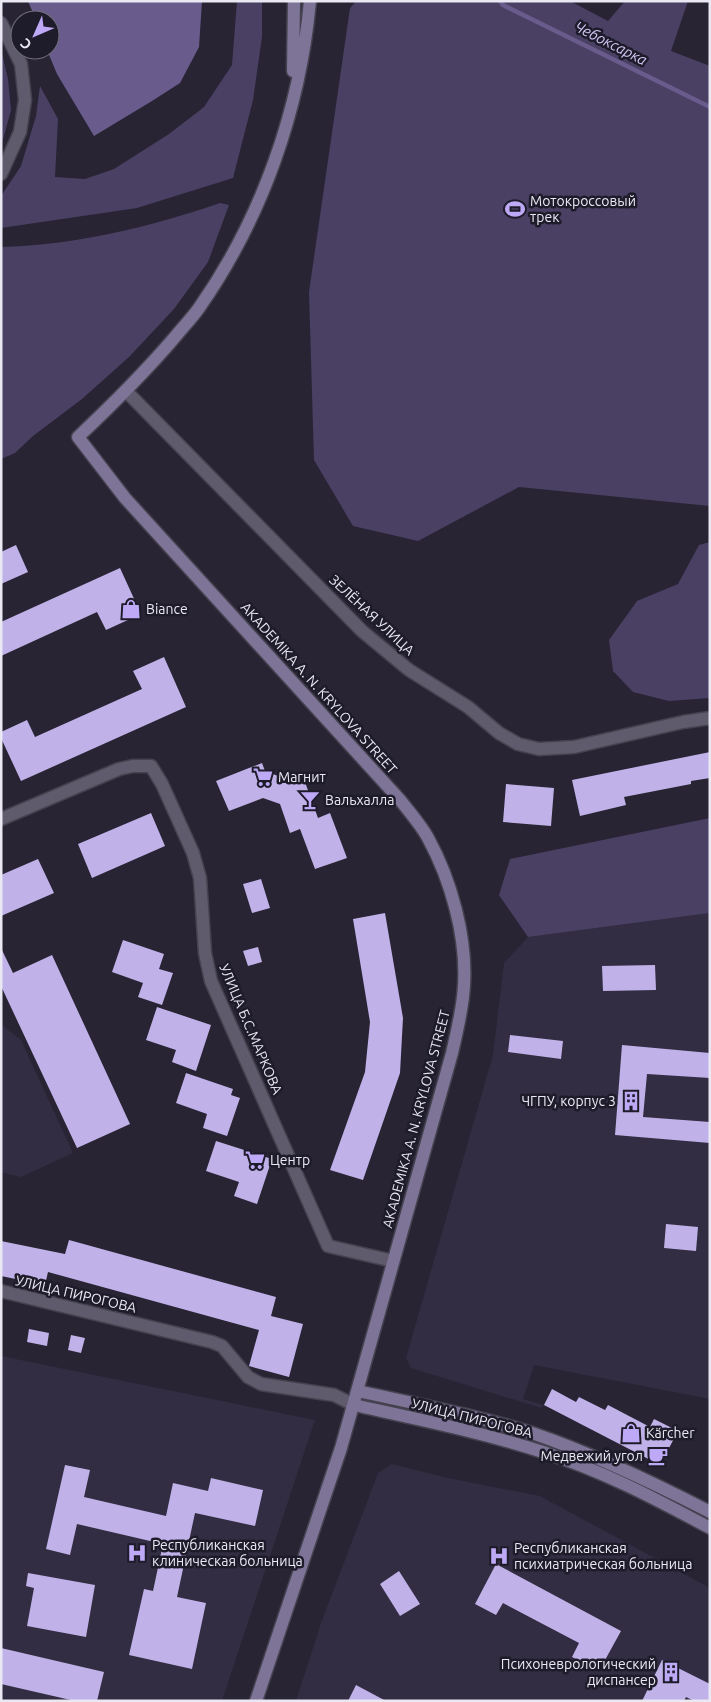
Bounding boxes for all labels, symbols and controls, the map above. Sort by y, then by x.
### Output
north arrow [10,10,60,60]
water label: Чебоксарка [572,18,650,68]
text: С [17,35,35,53]
place label: Мотокроссовый трек [530,193,636,225]
sports icon: Мотокроссовый трек [504,198,526,220]
street label: ЗЕЛЁНАЯ УЛИЦА [326,572,418,658]
shop icon: Biance [120,598,142,620]
street label: AKADEMIKA A. N. KRYLOVA STREET [238,599,400,777]
place label: Biance [146,601,188,617]
supermarket icon: Магнит [252,766,274,788]
place label: Магнит [278,769,326,785]
bar icon: Вальхалла [299,789,321,811]
place label: Вальхалла [325,792,394,808]
street label: УЛИЦА Б.С.МАРКОВА [216,961,286,1097]
street label: AKADEMIKA A. N. KRYLOVA STREET [379,1008,453,1230]
building icon: ЧГПУ, корпус 3 [620,1090,642,1112]
place label: ЧГПУ, корпус 3 [521,1093,616,1109]
supermarket icon: Центр [244,1149,266,1171]
place label: Центр [270,1152,310,1168]
street label: УЛИЦА ПИРОГОВА [14,1272,138,1316]
street label: УЛИЦА ПИРОГОВА [410,1395,534,1441]
shop icon: Kärcher [620,1422,642,1444]
place label: Kärcher [646,1425,695,1441]
cafe icon: Медвежий угол [647,1445,669,1467]
place label: Медвежий угол [541,1448,643,1464]
place label: Республиканская клиническая больница [152,1537,303,1569]
place label: Республиканская психиатрическая больница [514,1540,692,1572]
hospital icon: Республиканская клиническая больница [126,1542,148,1564]
hospital icon: Республиканская психиатрическая больница [488,1545,510,1567]
place label: Психоневрологический диспансер [501,1656,656,1688]
building icon: Психоневрологический диспансер [660,1661,682,1683]

